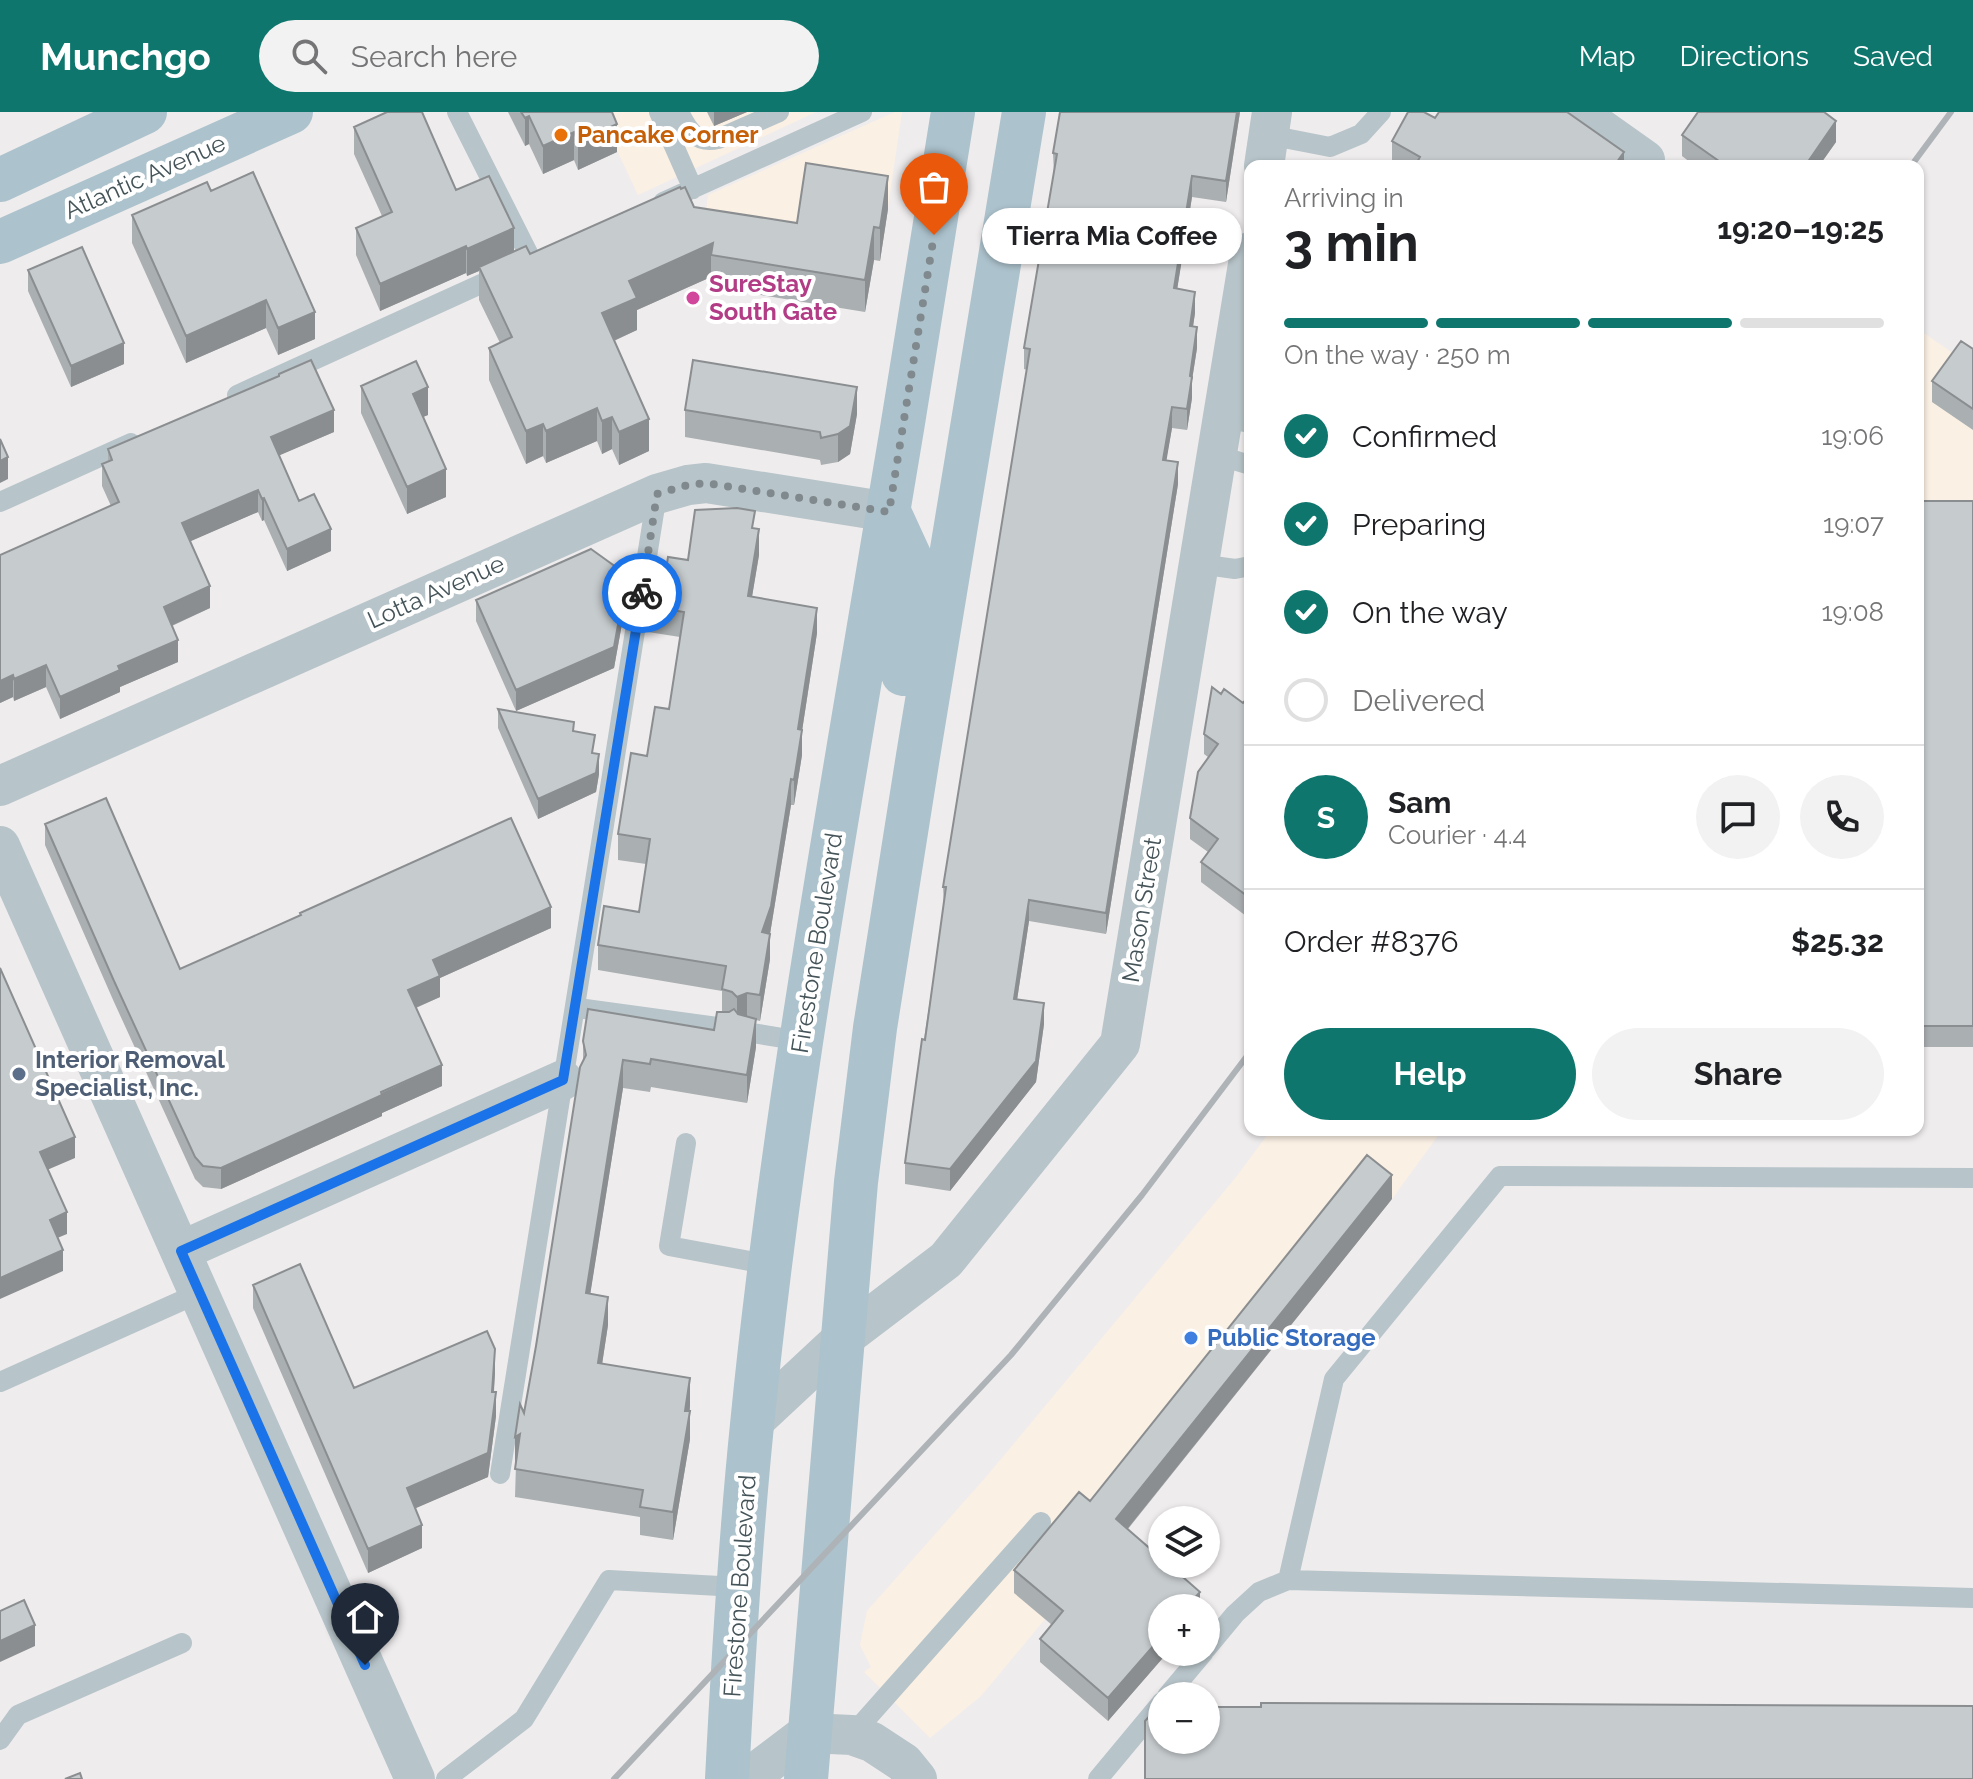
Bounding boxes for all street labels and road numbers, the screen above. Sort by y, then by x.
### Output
street label: Atlantic Avenue [60,128,230,225]
street label: Lotta Avenue [363,548,509,635]
street label: Firestone Boulevard [785,831,848,1055]
street label: Mason Street [1116,835,1167,985]
street label: Firestone Boulevard [717,1474,762,1698]

